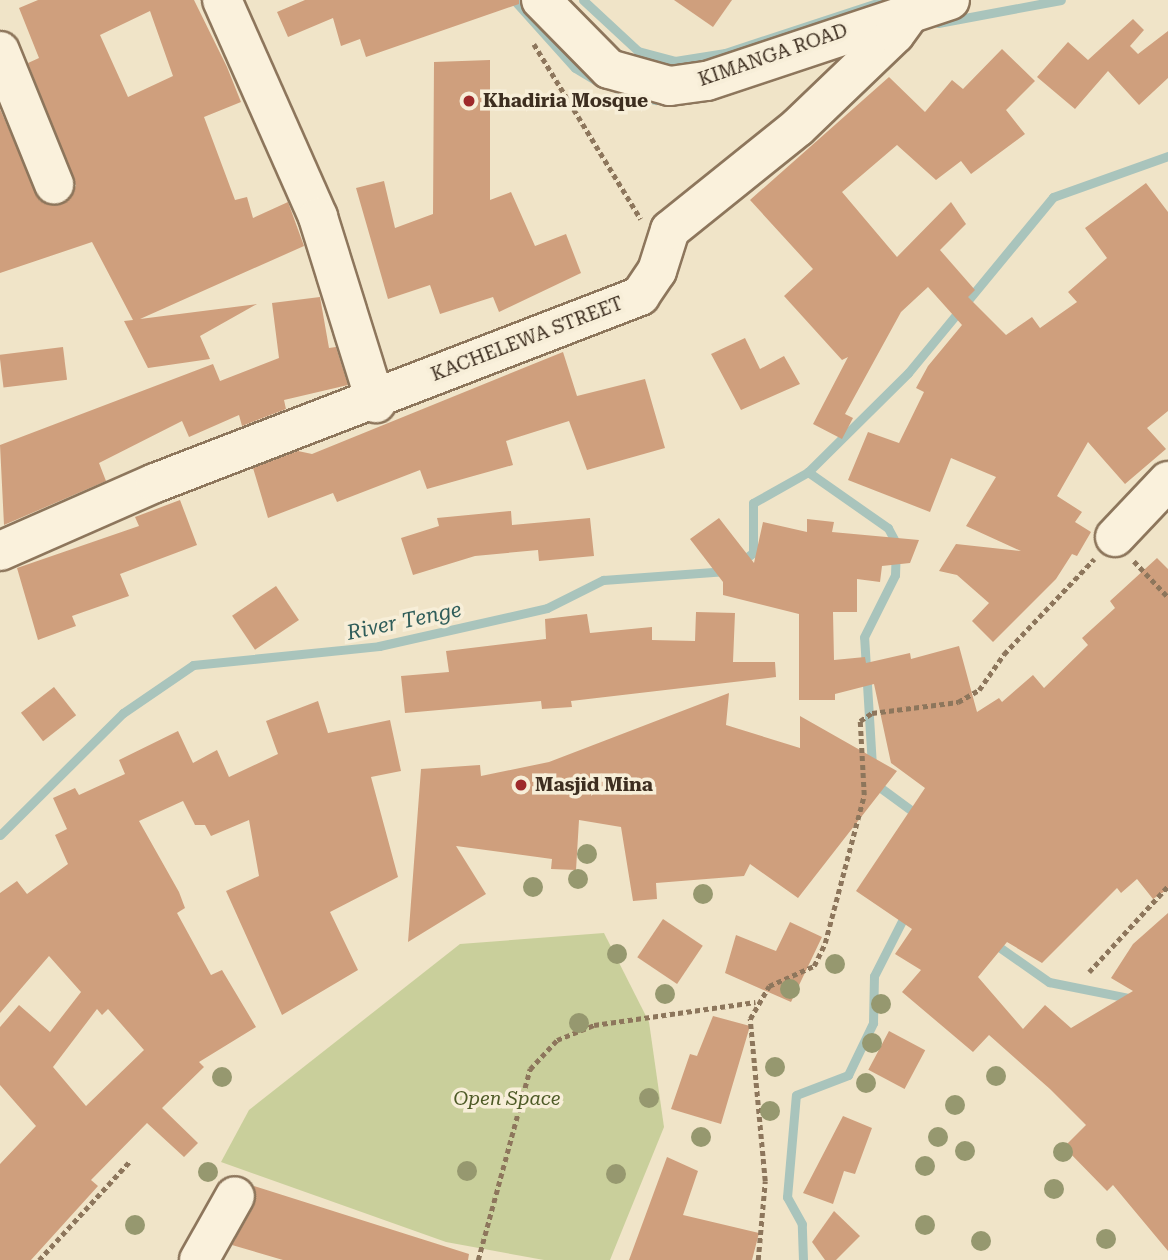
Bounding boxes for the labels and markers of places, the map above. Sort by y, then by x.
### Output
place label: Khadiria Mosque [483,90,648,112]
marker: Khadiria Mosque [461,93,477,109]
place label: Masjid Mina [535,774,653,796]
marker: Masjid Mina [513,777,529,793]

